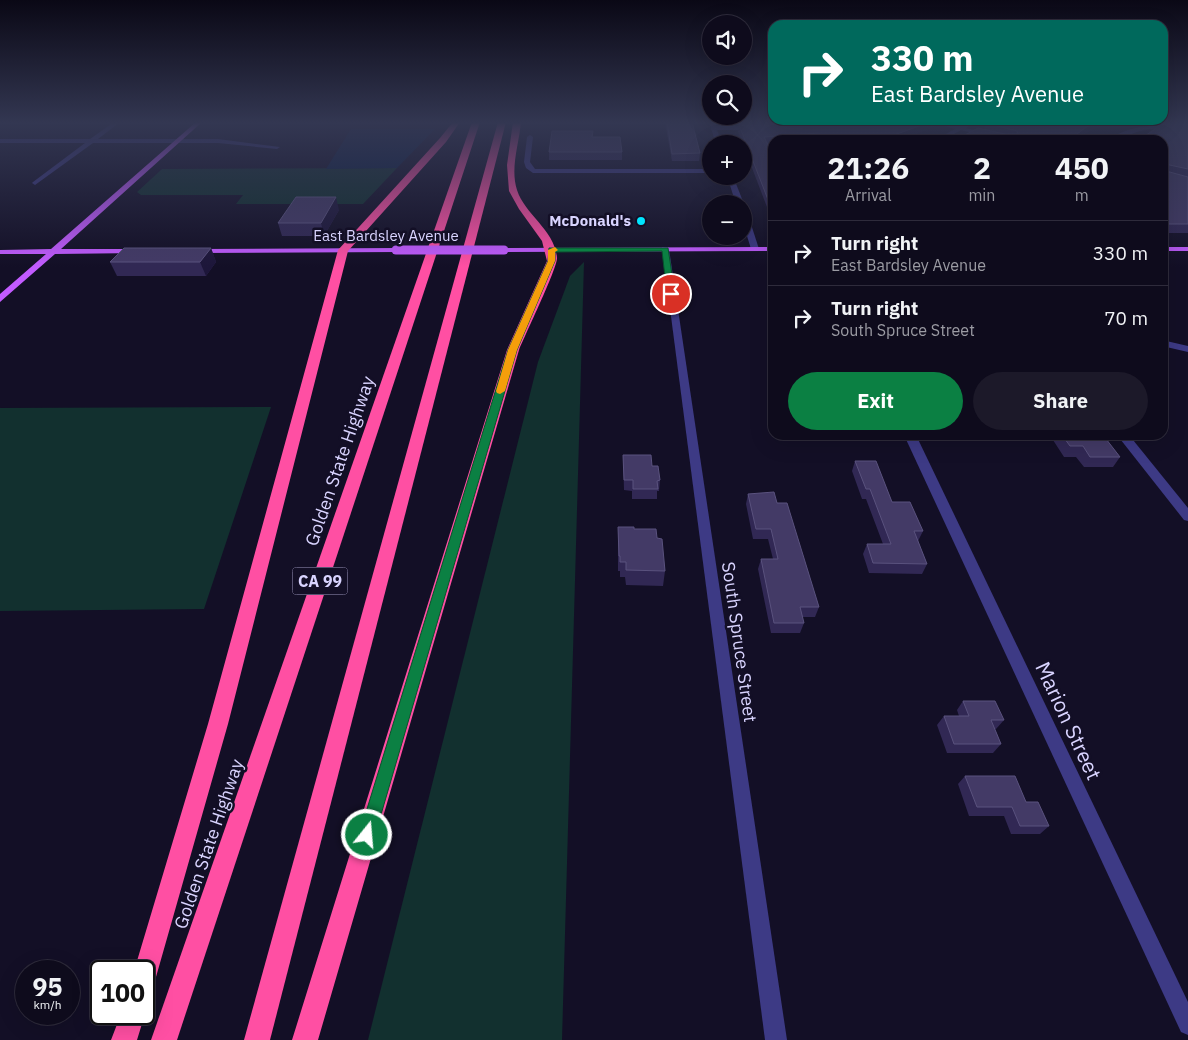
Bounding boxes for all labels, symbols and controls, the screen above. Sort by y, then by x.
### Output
map controls [702,15,752,245]
button: sound [702,15,752,65]
text: 330 m [871,35,974,81]
icon: right [788,40,853,105]
button: search [702,75,752,125]
text: East Bardsley Avenue [871,79,1084,108]
button: + [702,135,752,185]
text: 21:26 [827,148,909,187]
text: 2 [973,148,991,187]
text: 450 [1055,148,1109,187]
text: Arrival [845,185,892,205]
text: min [968,185,995,205]
text: m [1075,185,1089,205]
button: − [702,195,752,245]
place label: McDonald's [549,211,631,230]
marker: McDonald's [635,215,647,227]
street label: East Bardsley Avenue [313,226,459,245]
text: Turn right [831,231,918,255]
icon: right [788,239,816,267]
text: 330 m [1093,241,1148,265]
text: East Bardsley Avenue [831,255,986,275]
pin [650,273,692,315]
icon: arrive [657,280,685,308]
text: Turn right [831,296,918,320]
icon: right [788,304,816,332]
text: 70 m [1104,306,1148,330]
text: South Spruce Street [831,320,975,340]
button: Exit [788,372,963,430]
button: Share [973,372,1148,430]
street label: Golden State Highway [300,373,379,549]
street label: South Spruce Street [717,560,762,724]
road number: CA 99 [292,568,348,594]
street label: Marion Street [1029,657,1109,784]
street label: Golden State Highway [169,756,248,932]
position arrow [340,808,392,860]
speed limit sign: 100 [90,960,155,1025]
text: 95 [32,970,63,1003]
text: km/h [33,997,62,1012]

